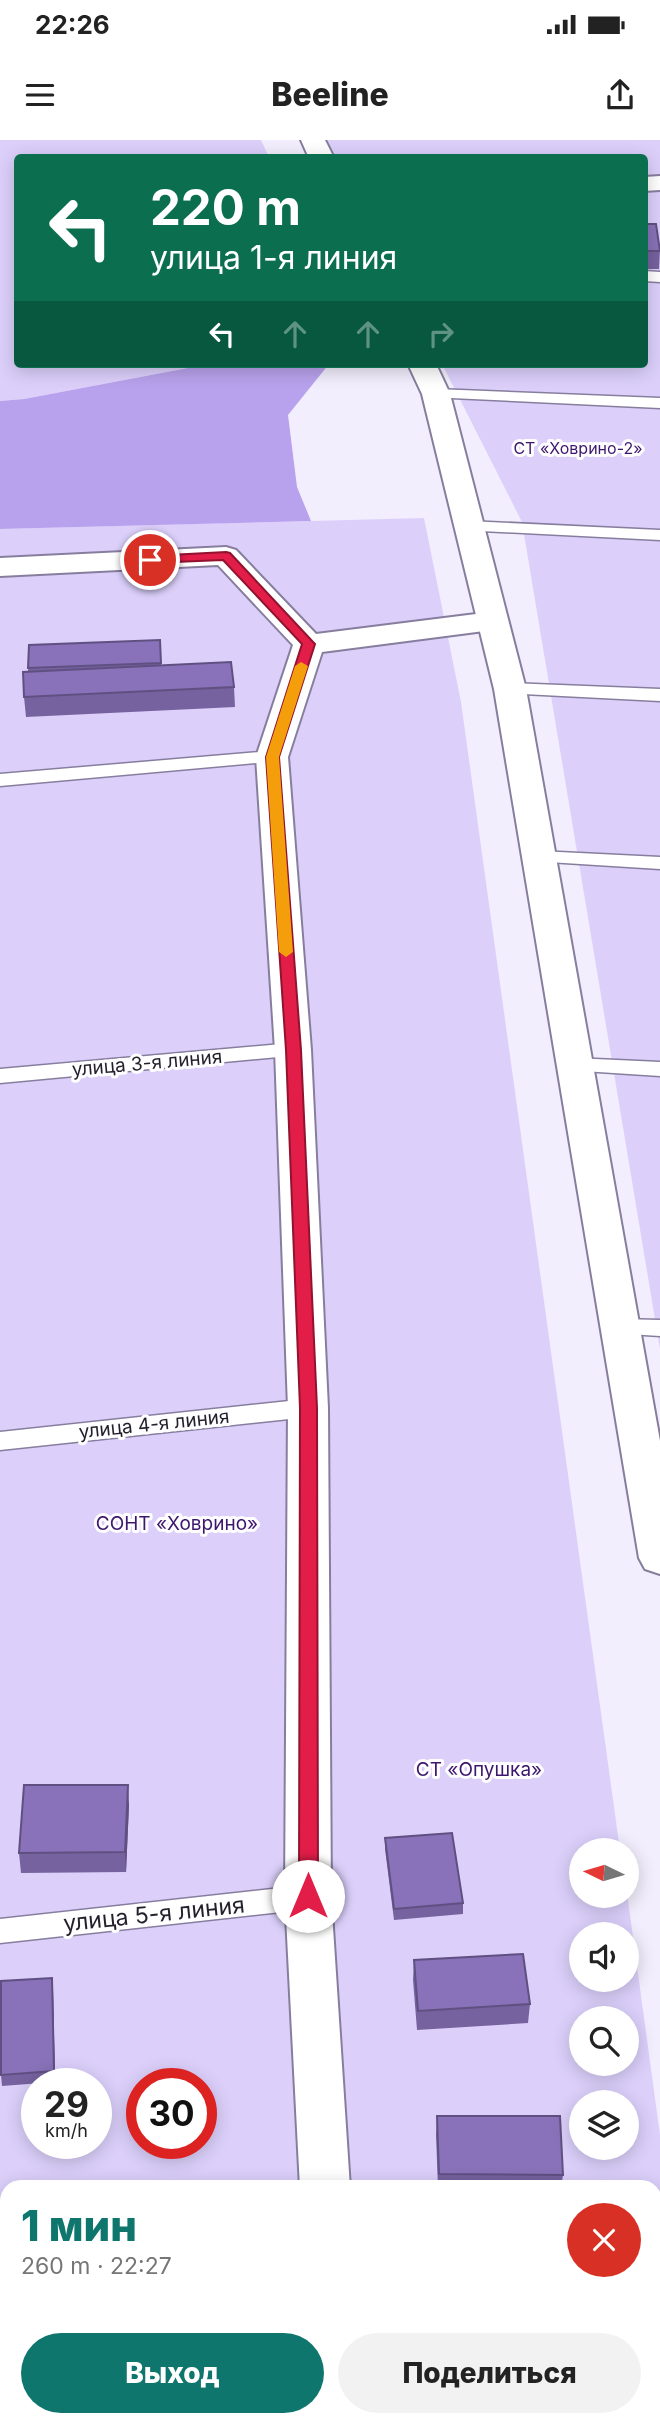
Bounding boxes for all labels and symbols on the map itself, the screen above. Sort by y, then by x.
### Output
park label: СТ «Ховрино-2» [513,438,643,458]
pin [120,530,180,590]
street label: улица 3-я линия [71,1045,223,1081]
street label: улица 4-я линия [78,1405,230,1443]
park label: СОНТ «Ховрино» [96,1512,258,1535]
park label: СТ «Опушка» [416,1758,542,1781]
north arrow [569,1838,639,1908]
position arrow [271,1859,345,1933]
street label: улица 5-я линия [62,1891,246,1937]
speed limit sign: 30 [126,2068,217,2159]

